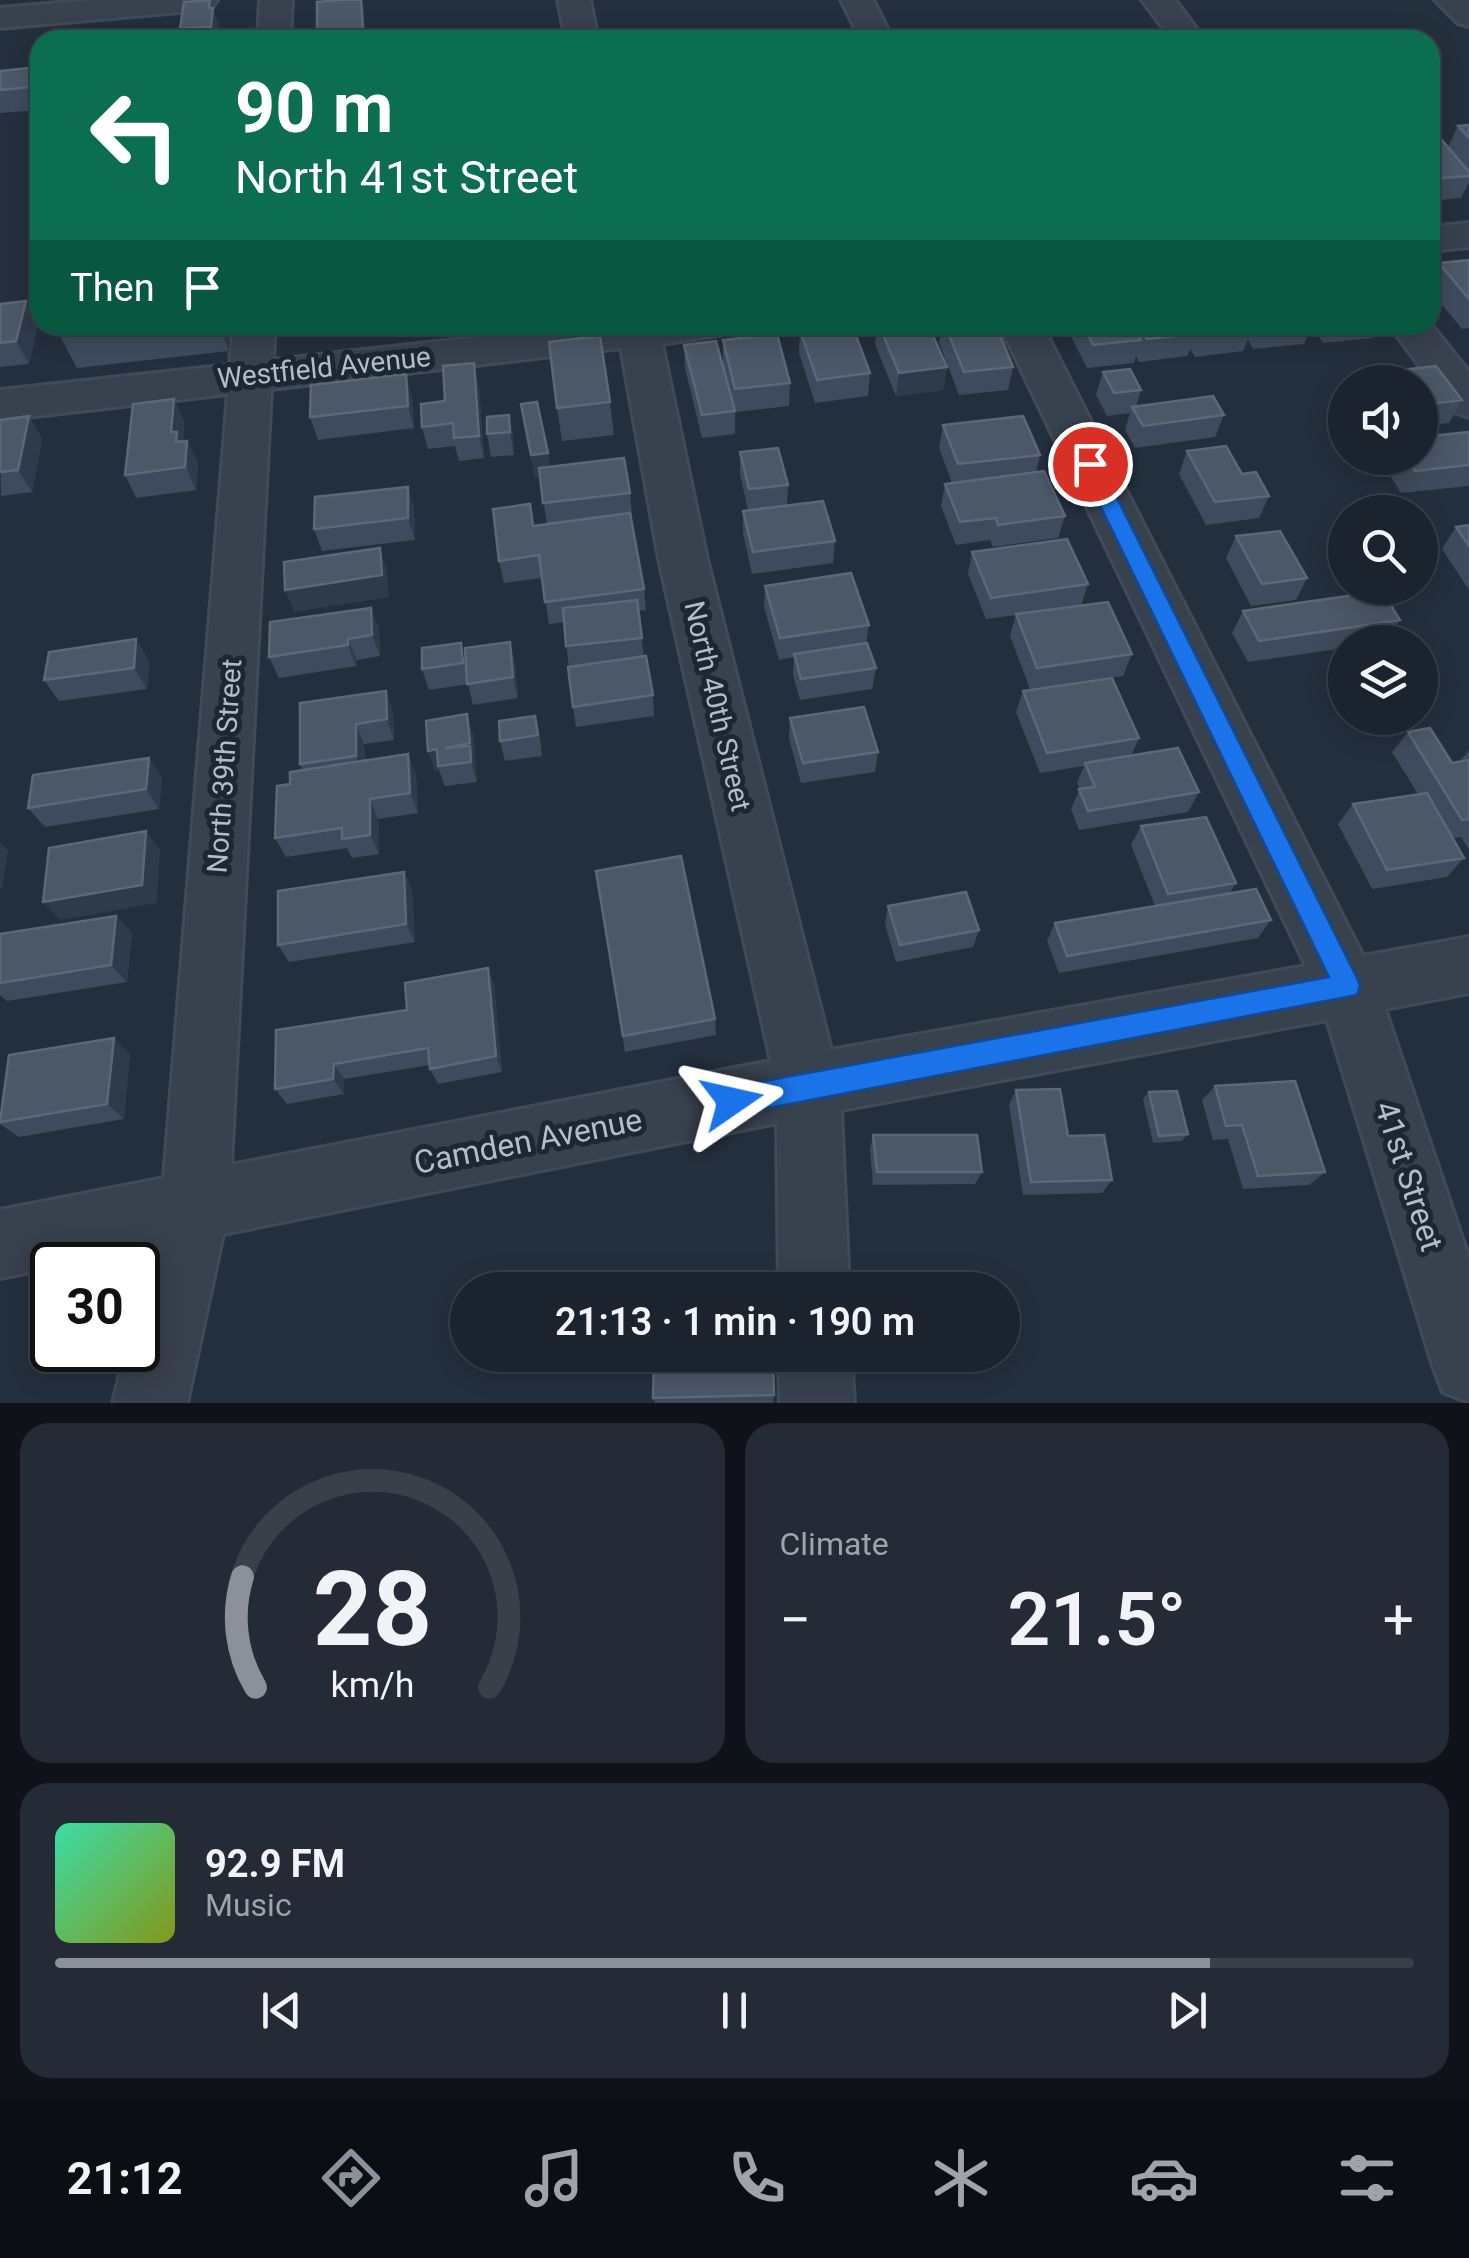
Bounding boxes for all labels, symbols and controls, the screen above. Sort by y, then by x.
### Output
text: 90 m [235,67,393,149]
icon: left [70,70,200,200]
text: North 41st Street [235,151,578,204]
icon: arrive [175,260,230,315]
text: Then [70,266,155,310]
street label: Westfield Avenue [216,340,432,395]
map controls [1328,365,1438,735]
button: sound [1328,365,1438,475]
pin [1048,422,1133,507]
icon: arrive [1063,437,1118,492]
button: search [1328,495,1438,605]
street label: North 40th Street [677,598,758,814]
button: layers [1328,625,1438,735]
street label: North 39th Street [201,658,248,874]
position arrow [680,1049,784,1153]
street label: 41st Street [1367,1096,1451,1256]
street label: Camden Avenue [411,1100,645,1182]
speed limit sign: 30 [30,1242,160,1372]
text: 21:13 · 1 min · 190 m [555,1300,915,1344]
text: Climate [780,1525,889,1563]
text: 28 [313,1549,432,1670]
text: 21.5° [1007,1575,1186,1663]
text: − [780,1588,811,1652]
text: + [1383,1588,1414,1652]
text: km/h [330,1664,414,1706]
text: 92.9 FM [205,1842,345,1886]
text: Music [205,1886,292,1924]
icon: previous [254,1983,309,2038]
icon: pause [707,1983,762,2038]
icon: next [1160,1983,1215,2038]
icon: directions [316,2143,386,2213]
icon: music [519,2143,589,2213]
icon: phone [722,2143,792,2213]
icon: climate [926,2143,996,2213]
icon: car [1129,2143,1199,2213]
icon: filters [1332,2143,1402,2213]
text: 21:12 [67,2152,183,2205]

